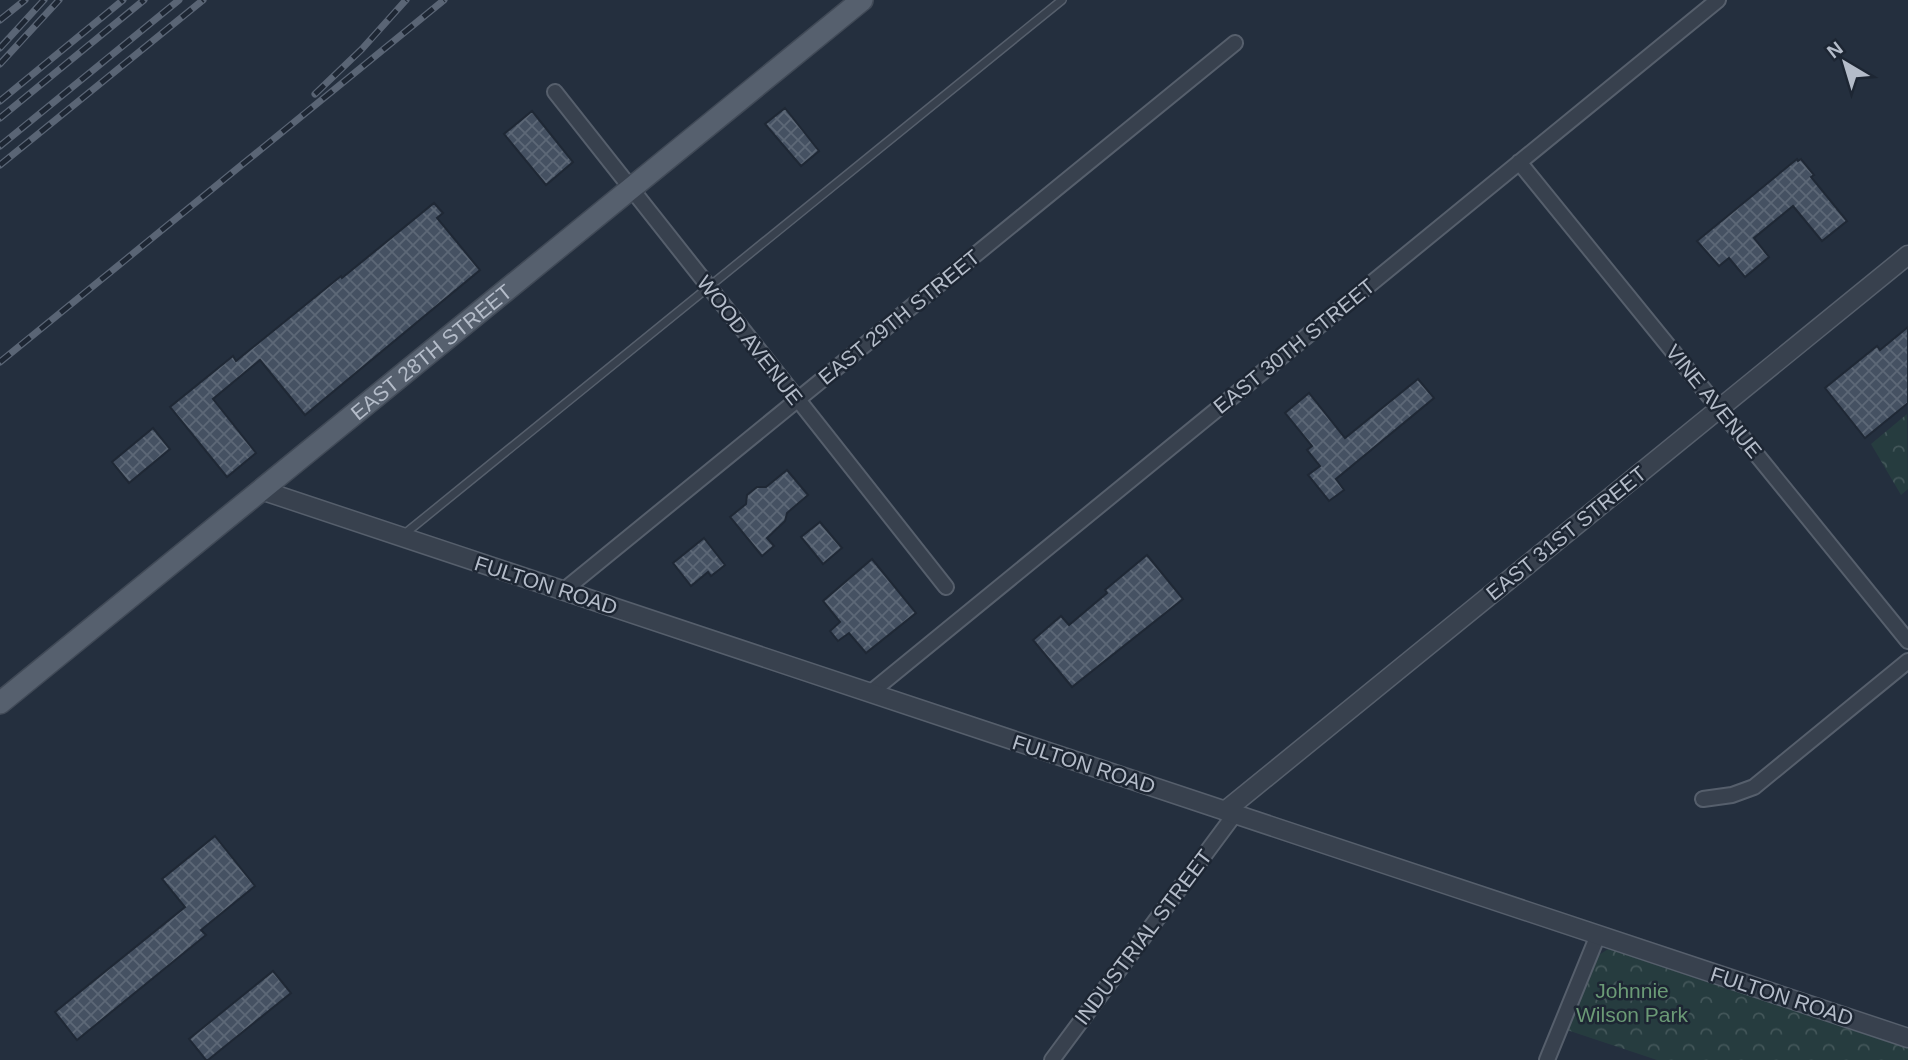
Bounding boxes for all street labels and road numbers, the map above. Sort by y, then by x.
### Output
street label: EAST 29TH STREET [814,245,984,389]
street label: WOOD AVENUE [693,271,807,409]
street label: EAST 30TH STREET [1209,274,1379,418]
street label: EAST 28TH STREET [346,279,516,424]
street label: VINE AVENUE [1661,340,1767,462]
street label: EAST 31ST STREET [1482,461,1651,604]
street label: FULTON ROAD [472,551,620,619]
street label: FULTON ROAD [1010,730,1158,798]
street label: INDUSTRIAL STREET [1070,845,1216,1029]
street label: FULTON ROAD [1708,962,1856,1030]

